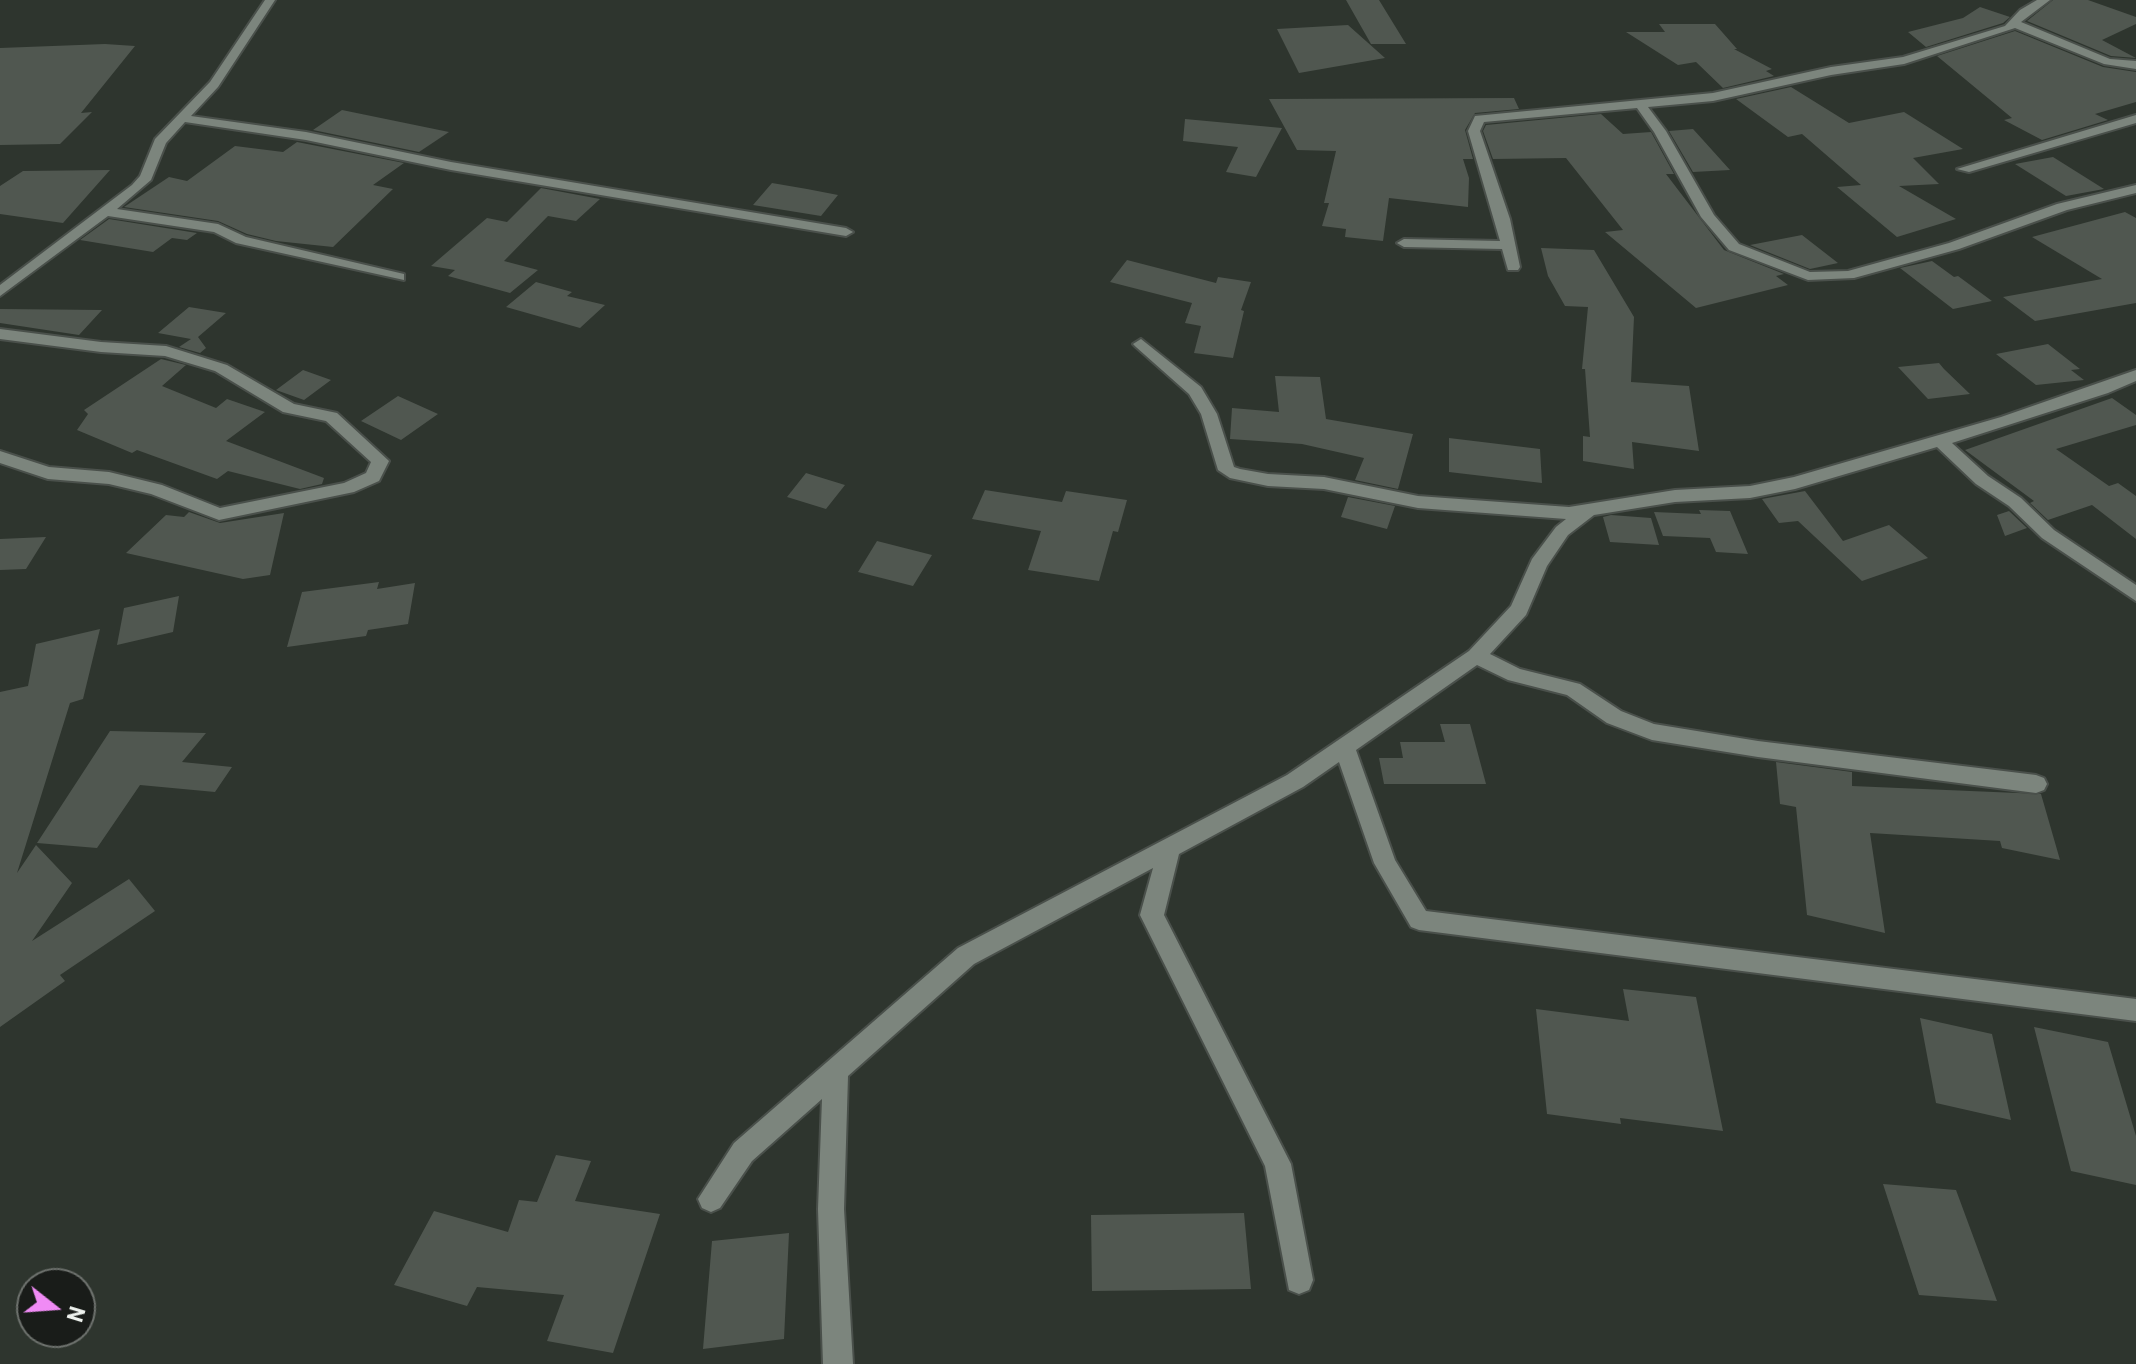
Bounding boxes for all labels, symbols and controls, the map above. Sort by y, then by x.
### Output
north arrow [16,1268,96,1348]
text: N [62,1304,92,1325]

